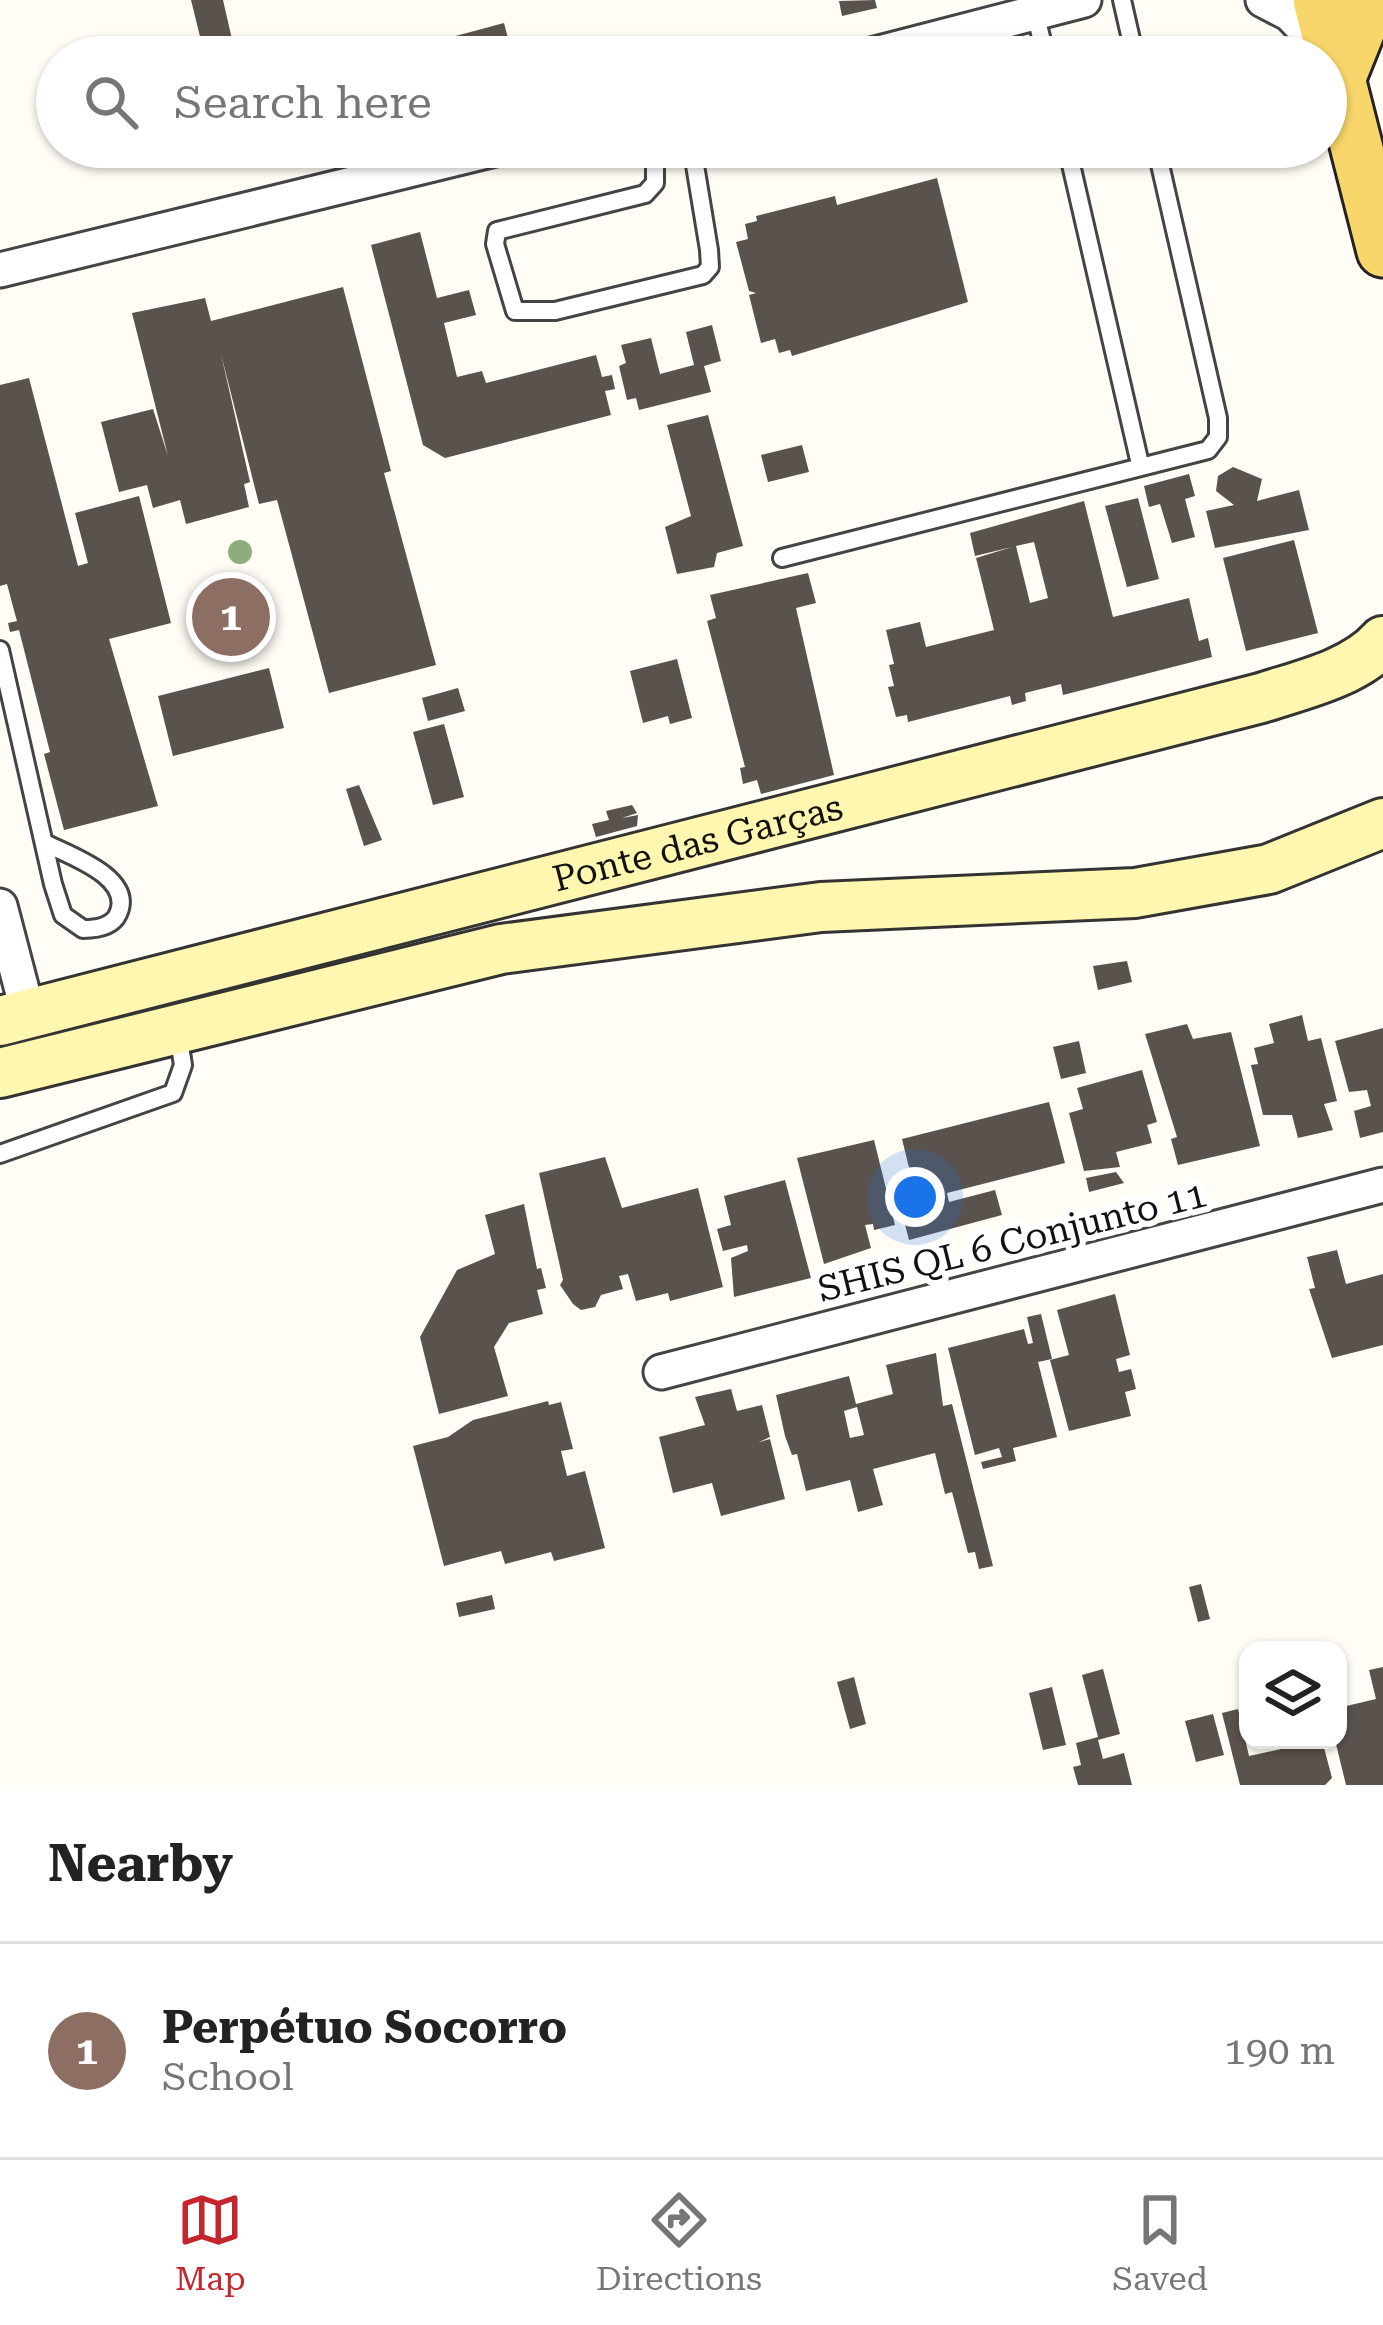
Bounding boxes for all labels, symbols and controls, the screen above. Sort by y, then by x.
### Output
search box [36,36,1347,168]
icon: search [78,69,144,135]
text: Search here [174,76,432,129]
pin: 1 [192,572,270,662]
street label: Ponte das Garças [548,786,847,901]
your location [885,1167,945,1227]
street label: SHIS QL 6 Conjunto 11 [814,1173,1211,1311]
map controls [1239,1641,1347,1749]
button: layers [1239,1641,1347,1749]
text: Nearby [48,1834,233,1893]
text: Perpétuo Socorro [162,2001,567,2054]
text: 1 [76,2028,98,2074]
text: 190 m [1224,2028,1335,2074]
text: School [162,2054,294,2100]
tab: Map [175,2187,246,2298]
tab: Directions [596,2187,762,2298]
tab: Saved [1112,2187,1208,2298]

